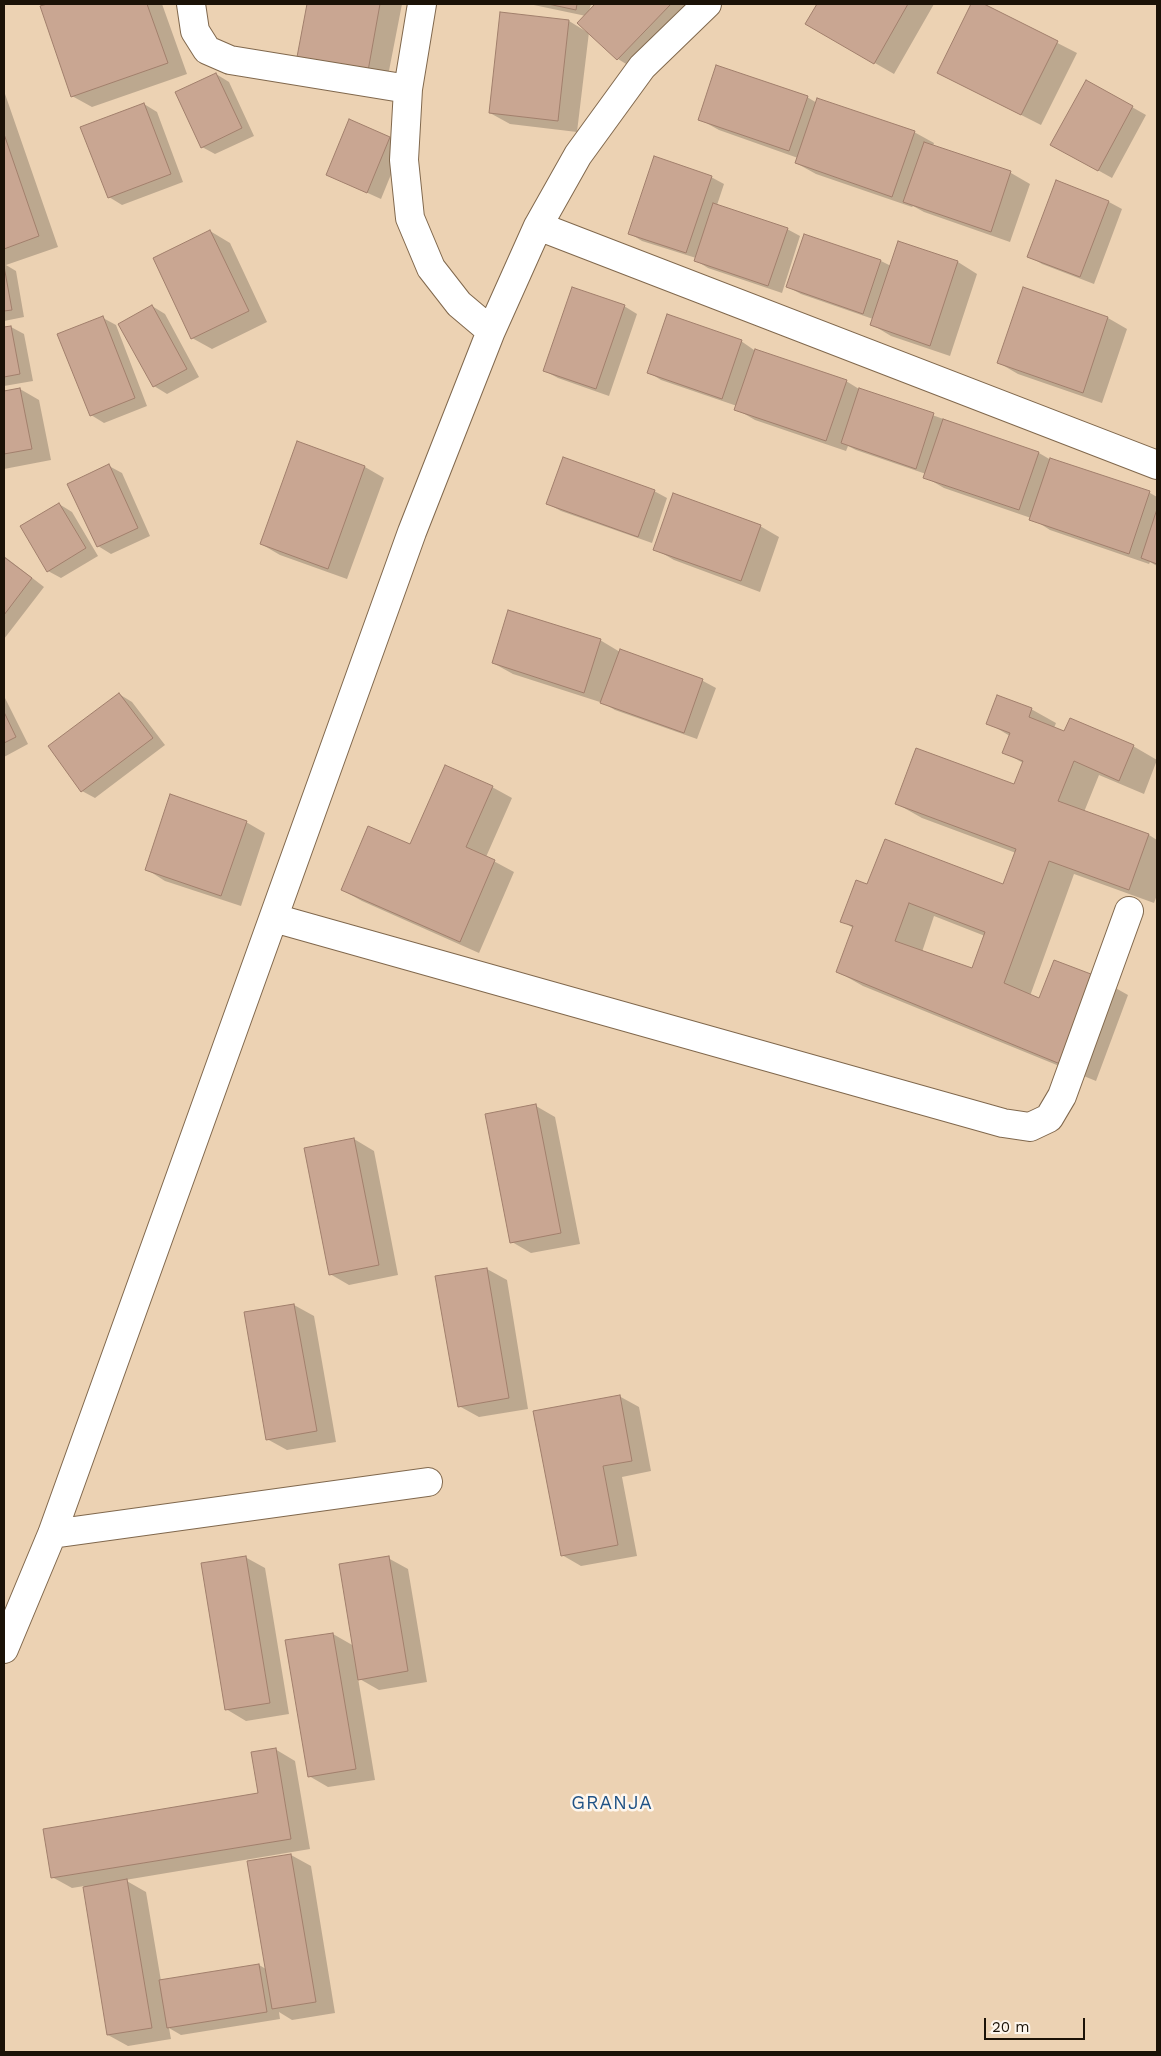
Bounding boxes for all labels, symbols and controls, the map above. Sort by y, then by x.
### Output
district label: GRANJA [570,1792,654,1814]
scale bar [986,2008,1087,2040]
text: 20 m [992,2018,1030,2036]

